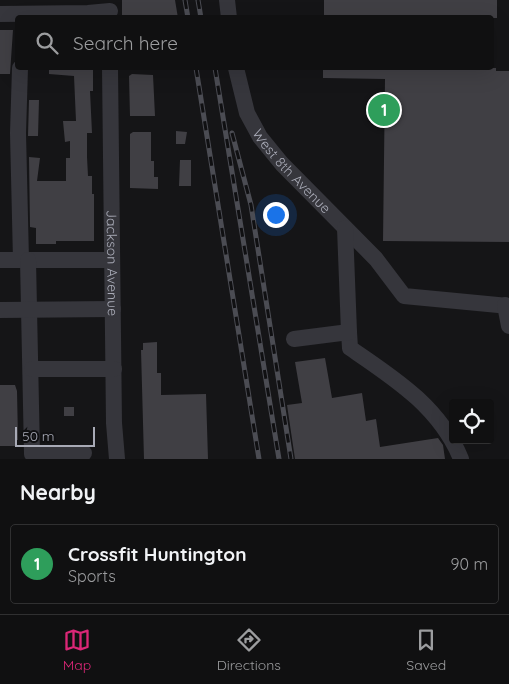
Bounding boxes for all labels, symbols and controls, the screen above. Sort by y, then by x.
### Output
search box [15,15,494,70]
icon: search [33,29,61,57]
text: Search here [73,31,178,55]
pin: 1 [368,91,400,129]
street label: West 8th Avenue [248,126,335,217]
your location [263,202,289,228]
street label: Jackson Avenue [103,210,122,316]
map controls [449,399,494,444]
button: locate [449,399,494,444]
scale bar [15,424,95,447]
text: 50 m [22,427,55,445]
text: Nearby [20,479,96,505]
text: Crossfit Huntington [68,542,247,566]
text: 1 [34,554,40,574]
text: 90 m [451,554,488,574]
text: Sports [68,566,116,586]
tab: Map [63,626,91,674]
tab: Directions [217,626,281,674]
tab: Saved [406,626,446,674]

